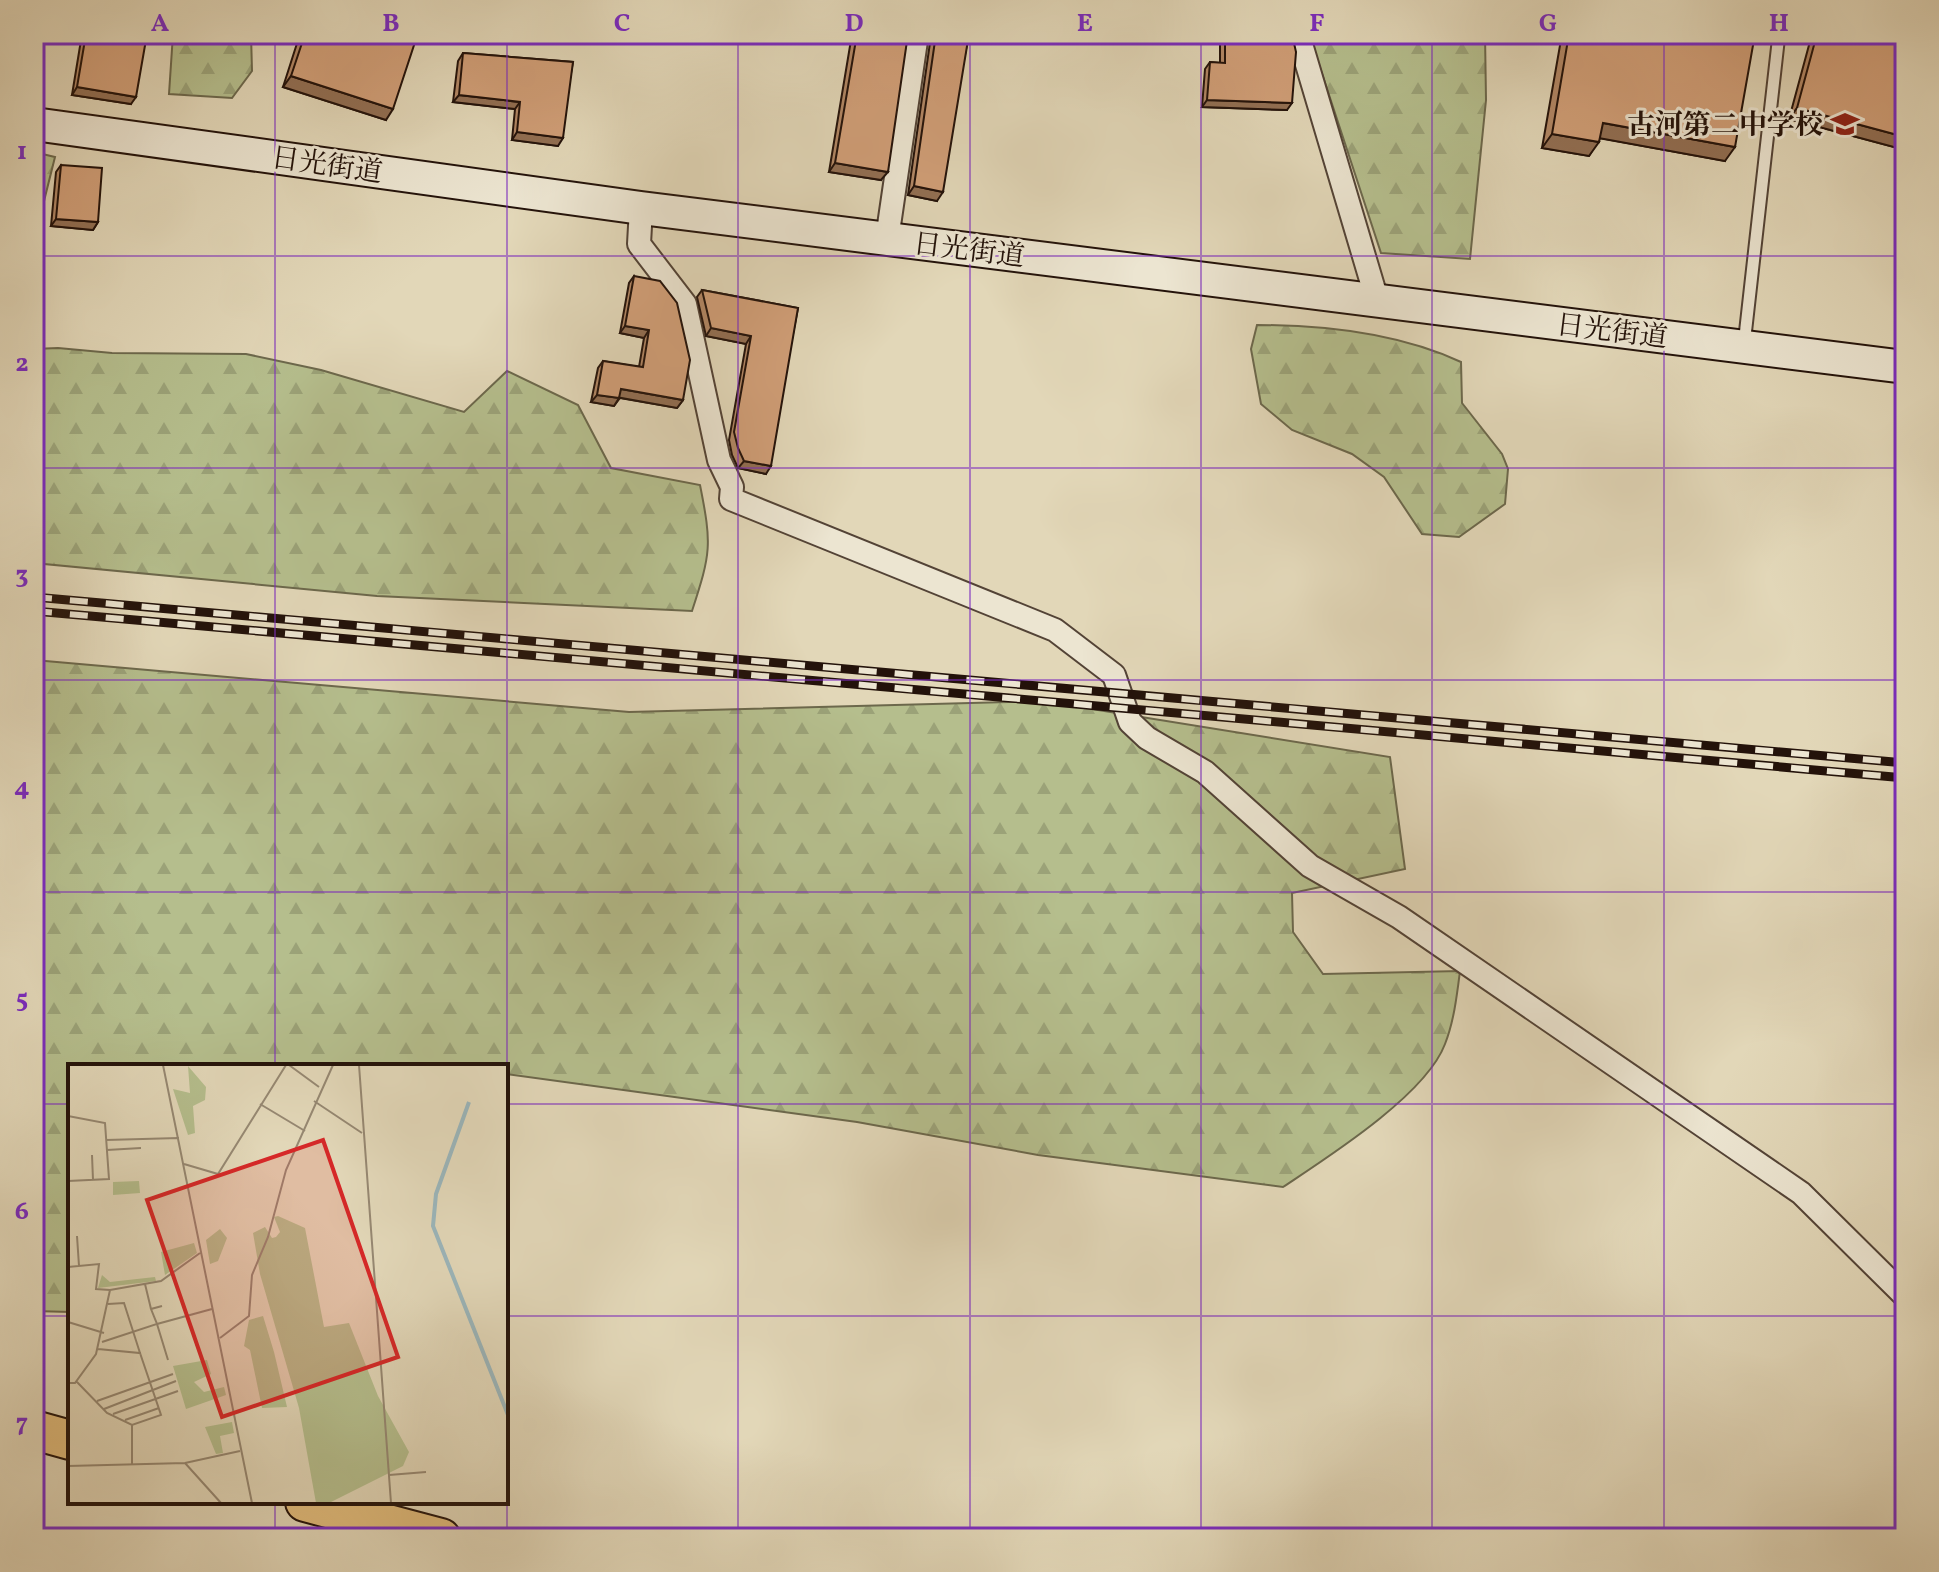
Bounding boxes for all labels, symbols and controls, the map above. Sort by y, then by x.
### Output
text: A [151,6,170,42]
text: B [382,6,400,42]
text: C [614,6,630,42]
text: D [844,6,864,42]
text: E [1077,6,1093,42]
text: F [1309,6,1325,42]
text: G [1539,6,1557,42]
text: H [1769,6,1789,42]
place label: 古河第二中学校 [1627,107,1823,146]
school or university icon: 古河第二中学校 [1830,109,1860,139]
text: 1 [17,134,27,170]
street label: 日光街道 [268,139,385,194]
street label: 日光街道 [911,225,1027,278]
street label: 日光街道 [1554,306,1670,359]
text: 2 [15,346,29,382]
text: 3 [15,558,29,594]
text: 4 [14,770,30,806]
text: 5 [16,982,28,1018]
inset map [68,1064,508,1504]
text: 6 [15,1194,29,1230]
text: 7 [16,1406,28,1442]

